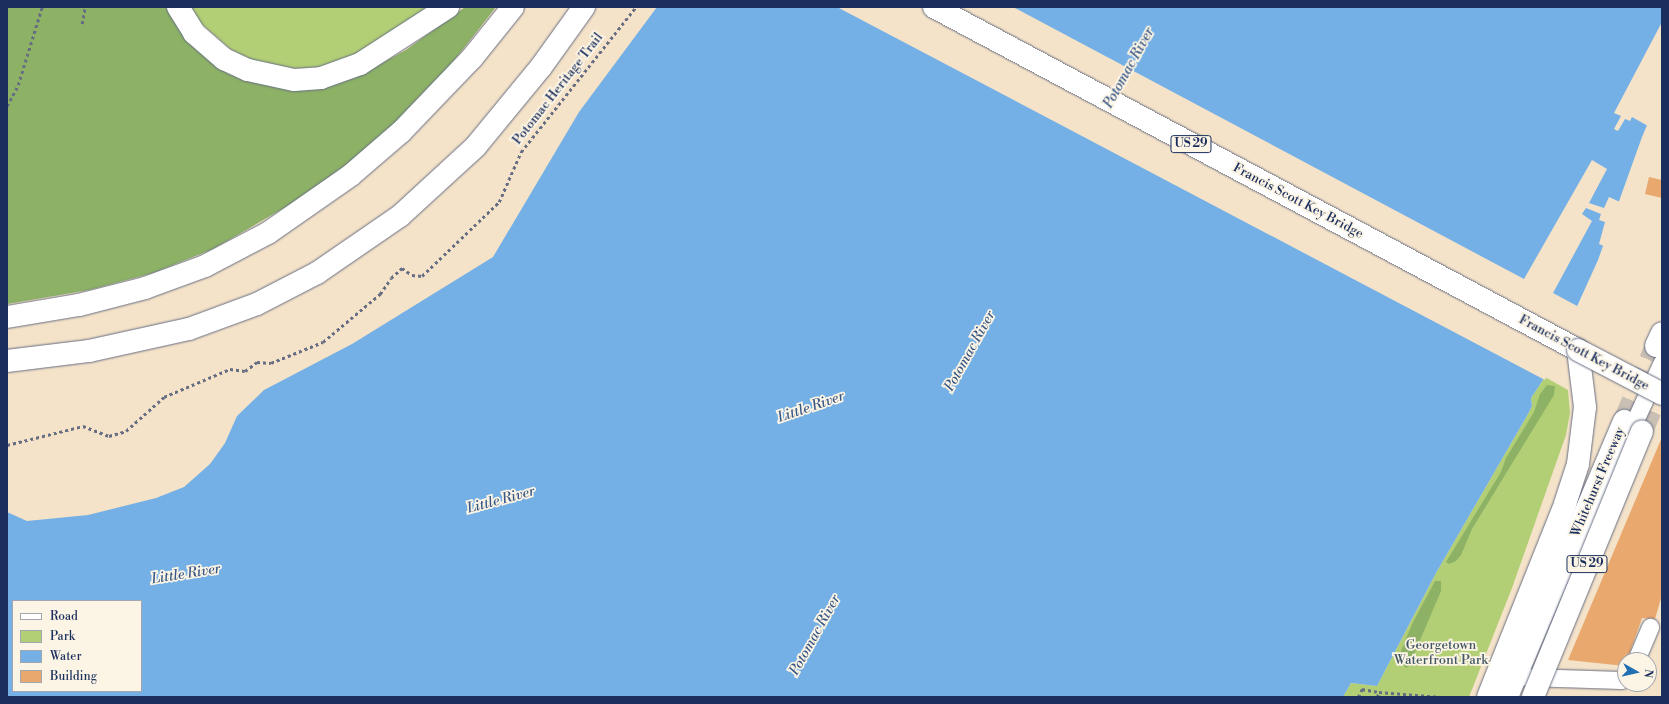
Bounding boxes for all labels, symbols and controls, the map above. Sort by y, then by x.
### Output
water label: Potomac River [1100,25,1158,111]
street label: Potomac Heritage Trail [510,30,606,148]
road number: US 29 [1170,134,1212,154]
street label: Francis Scott Key Bridge [1230,160,1366,242]
water label: Potomac River [941,308,999,394]
street label: Francis Scott Key Bridge [1516,312,1652,394]
water label: Little River [775,388,847,426]
street label: Whitehurst Freeway [1568,425,1628,539]
water label: Little River [465,483,537,517]
road number: US 29 [1566,554,1608,574]
water label: Little River [150,560,222,588]
water label: Potomac River [786,592,844,678]
legend [12,600,142,692]
text: Road [50,609,78,624]
text: Park [50,629,75,644]
park label: Georgetown Waterfront Park [1394,638,1488,669]
text: Water [50,649,82,664]
north arrow [1617,652,1657,692]
text: N [1640,668,1655,679]
text: Building [50,669,97,684]

